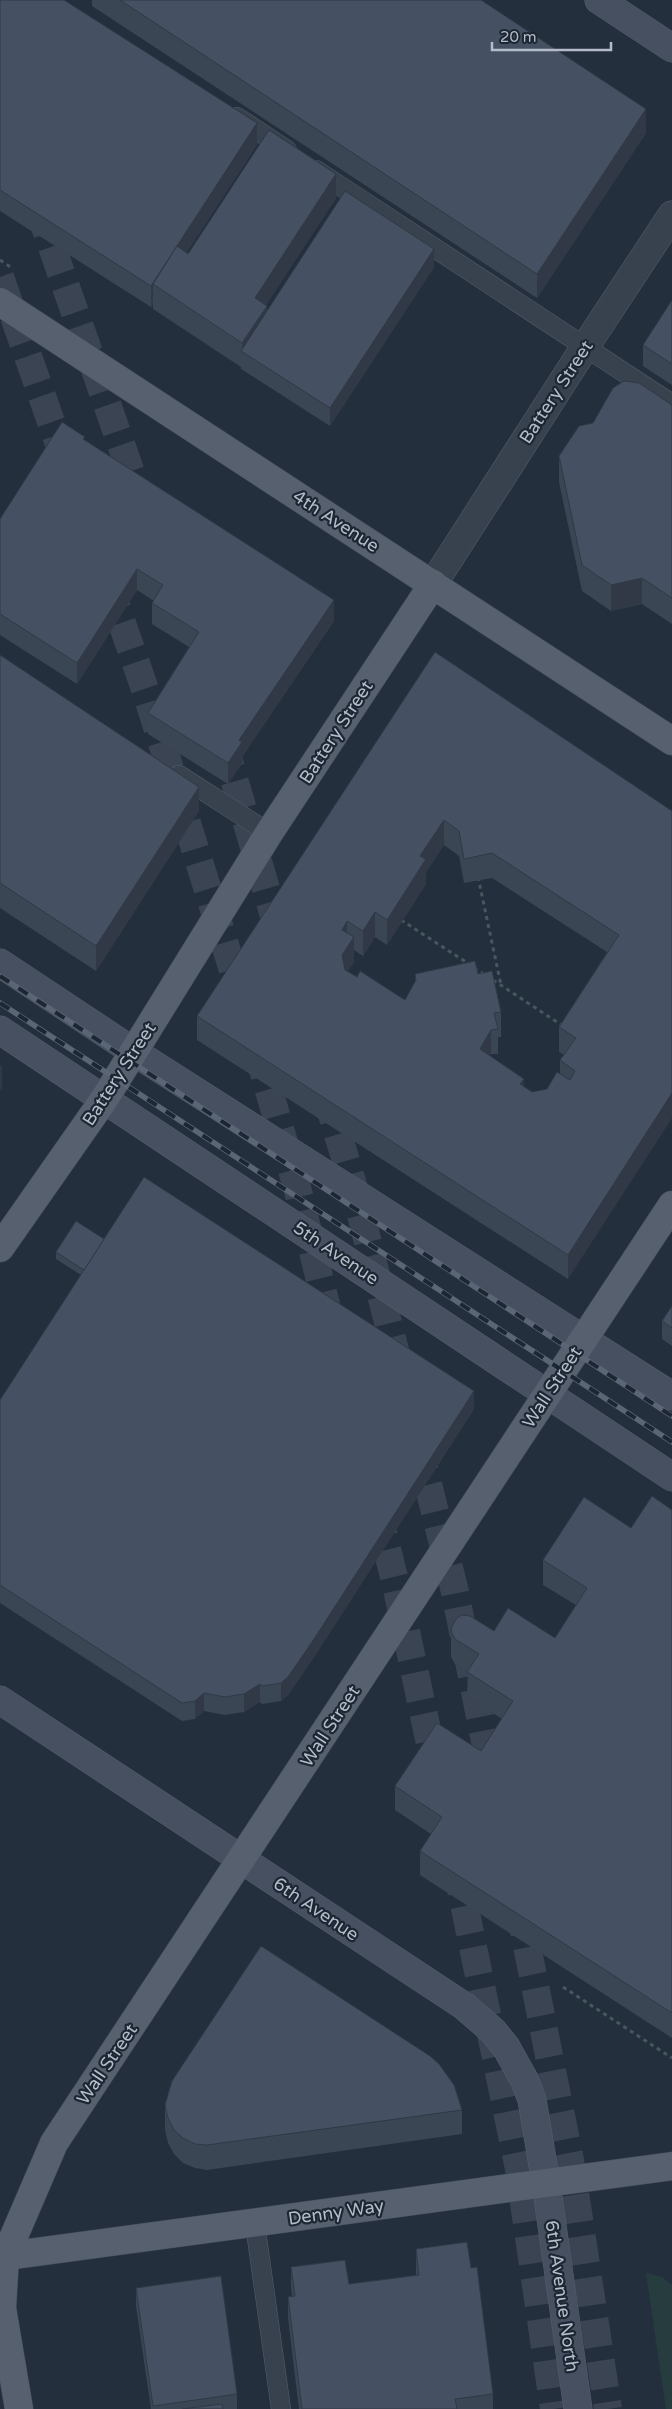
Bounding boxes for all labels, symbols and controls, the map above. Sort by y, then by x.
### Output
scale bar [492,20,611,52]
text: 20 m [500,28,537,46]
street label: Battery Street [514,336,598,448]
street label: 4th Avenue [289,485,383,557]
street label: Battery Street [294,676,378,788]
street label: Battery Street [77,1018,161,1130]
street label: 5th Avenue [289,1216,383,1290]
street label: Wall Street [518,1342,587,1432]
street label: Wall Street [296,1681,365,1771]
street label: 6th Avenue [269,1872,363,1946]
street label: Wall Street [72,2019,142,2109]
street label: Denny Way [287,2194,386,2230]
street label: 6th Avenue North [540,2219,584,2373]

